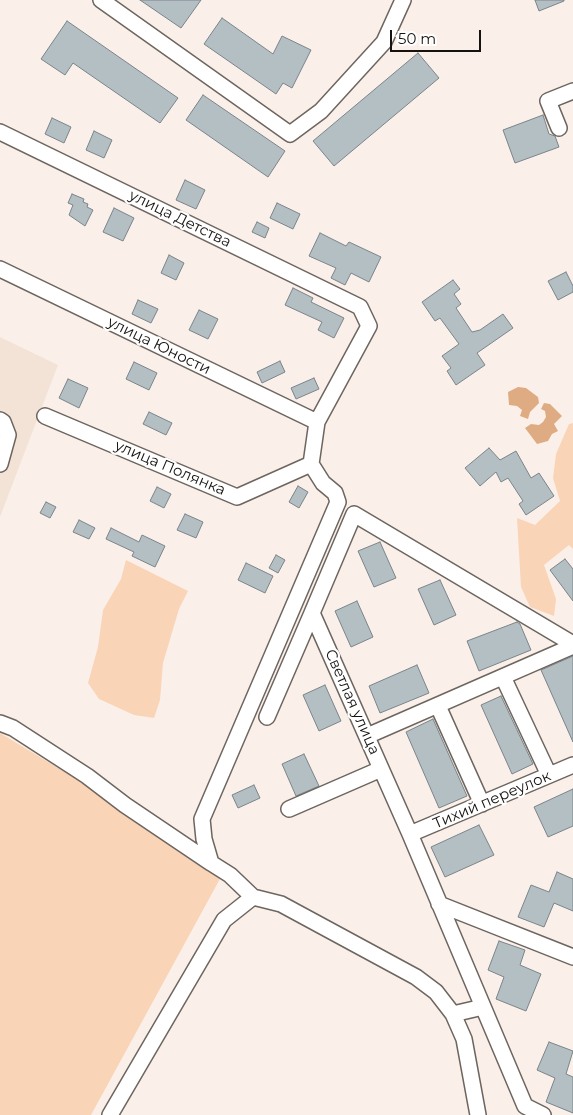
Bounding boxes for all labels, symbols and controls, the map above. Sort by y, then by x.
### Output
scale bar [393,20,484,52]
text: 50 m [398,29,436,48]
street label: улица Детства [126,187,234,251]
street label: улица Юности [104,313,214,379]
street label: улица Полянка [112,437,228,499]
street label: Светлая улица [321,647,383,757]
street label: Тихий переулок [431,767,553,833]

